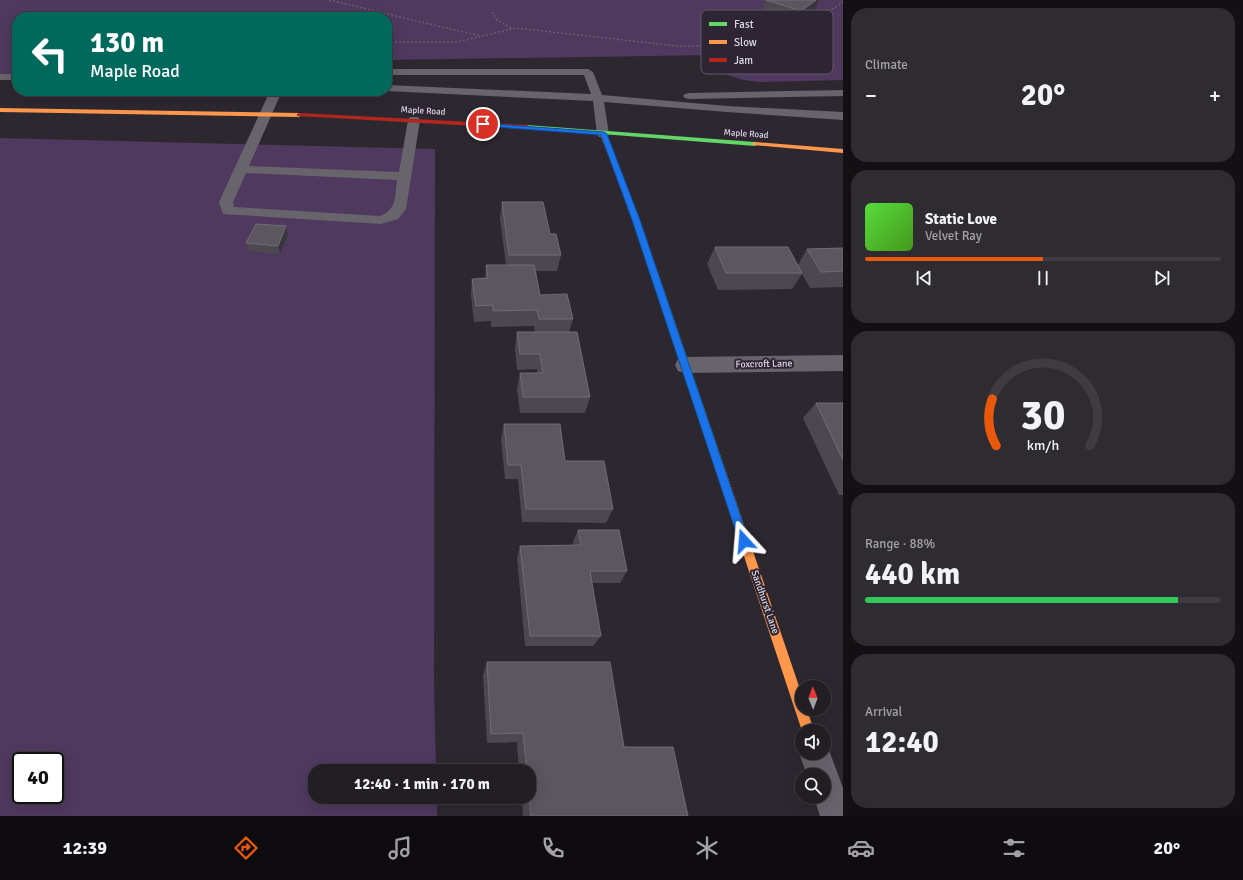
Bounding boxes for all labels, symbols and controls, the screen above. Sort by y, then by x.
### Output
legend [701,10,833,74]
text: Fast [734,18,754,31]
text: 130 m [90,26,164,60]
icon: left [24,28,76,80]
text: Slow [734,36,757,49]
text: Jam [734,54,753,67]
text: Climate [865,57,908,73]
text: Maple Road [90,60,180,82]
text: 20° [1021,77,1065,114]
text: − [865,82,877,109]
text: + [1209,82,1221,109]
street label: Maple Road [400,104,446,118]
pin [466,107,500,141]
icon: arrive [472,113,494,135]
street label: Maple Road [723,127,769,141]
text: Static Love [925,210,997,228]
text: Velvet Ray [925,228,982,244]
icon: previous [913,267,935,289]
icon: pause [1032,267,1054,289]
icon: next [1151,267,1173,289]
street label: Foxcroft Lane [735,358,793,370]
text: 30 [1021,390,1065,441]
text: km/h [1027,437,1059,454]
position arrow [723,520,765,562]
text: Range · 88% [865,536,935,552]
text: 440 km [865,556,960,593]
street label: Sandhurst Lane [748,569,782,635]
north arrow [795,680,831,716]
map controls [795,680,831,804]
text: Arrival [865,704,902,720]
button: sound [795,724,831,760]
text: 12:40 [865,724,939,761]
speed limit sign: 40 [12,752,64,804]
button: search [795,768,831,804]
text: 12:40 · 1 min · 170 m [354,775,490,793]
icon: directions [232,834,260,862]
icon: music [386,834,414,862]
icon: phone [539,834,567,862]
icon: climate [693,834,721,862]
icon: car [847,834,875,862]
icon: filters [1000,834,1028,862]
text: 12:39 [63,837,107,859]
text: 20° [1154,837,1180,859]

